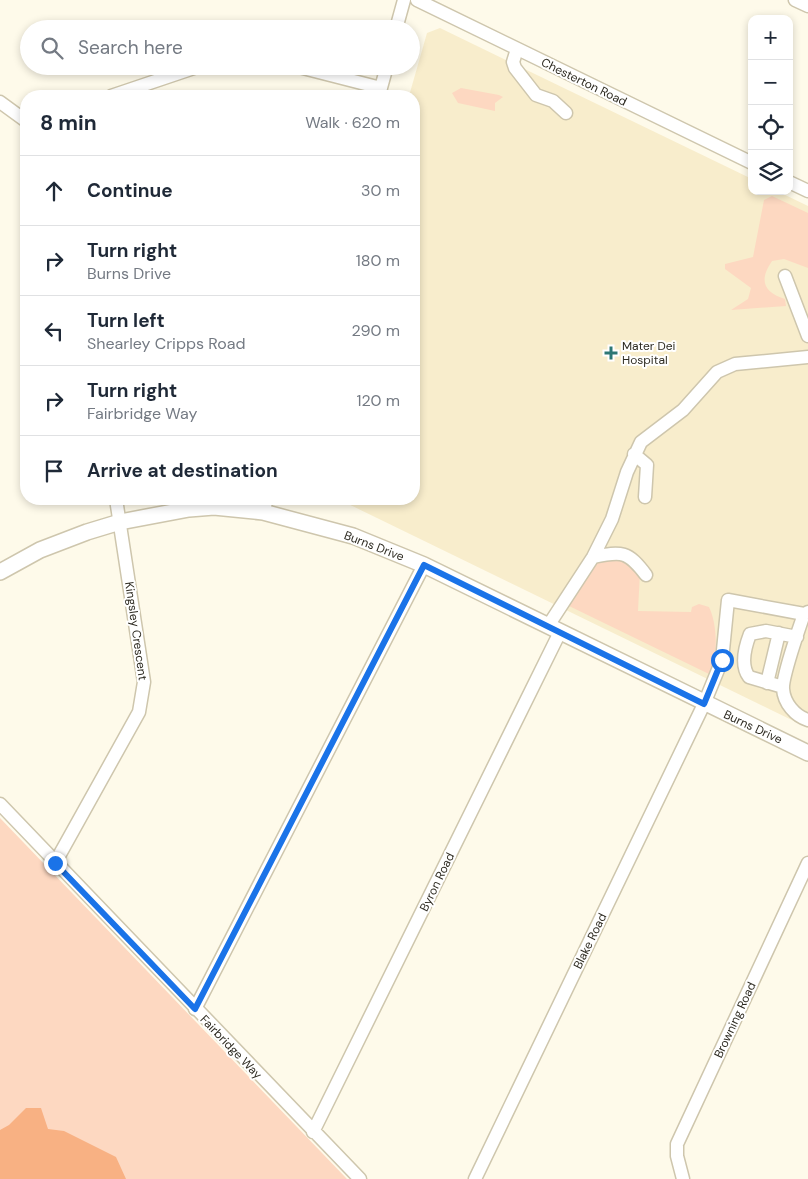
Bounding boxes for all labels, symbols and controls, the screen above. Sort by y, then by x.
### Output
map controls [748,15,793,195]
button: + [748,15,793,60]
search box [20,20,420,75]
icon: search [38,34,66,62]
text: Search here [78,35,183,60]
street label: Chesterton Road [538,54,630,110]
button: − [748,60,793,105]
button: locate [748,105,793,150]
text: 8 min [40,109,97,137]
text: Walk · 620 m [305,112,400,133]
button: layers [748,150,793,195]
icon: ahead [40,177,68,205]
text: Continue [87,178,173,203]
text: 30 m [361,180,400,201]
text: Turn right [87,238,177,263]
icon: right [40,247,68,275]
text: 180 m [356,250,400,271]
text: Burns Drive [87,263,171,284]
text: Turn left [87,308,165,333]
icon: left [40,317,68,345]
text: 290 m [351,320,400,341]
text: Shearley Cripps Road [87,333,245,354]
place label: Mater Dei Hospital [622,338,676,368]
marker: Mater Dei Hospital [604,346,618,360]
text: Turn right [87,378,177,403]
icon: right [40,387,68,415]
text: 120 m [356,390,400,411]
text: Fairbridge Way [87,403,197,424]
icon: arrive [40,457,68,485]
text: Arrive at destination [87,458,278,483]
street label: Burns Drive [342,527,406,565]
street label: Kingsley Crescent [121,581,151,682]
route start [711,649,734,672]
street label: Burns Drive [721,706,785,748]
street label: Byron Road [416,850,458,914]
route end [44,852,67,875]
street label: Blake Road [570,911,610,971]
street label: Browning Road [710,979,760,1061]
street label: Fairbridge Way [197,1012,266,1083]

